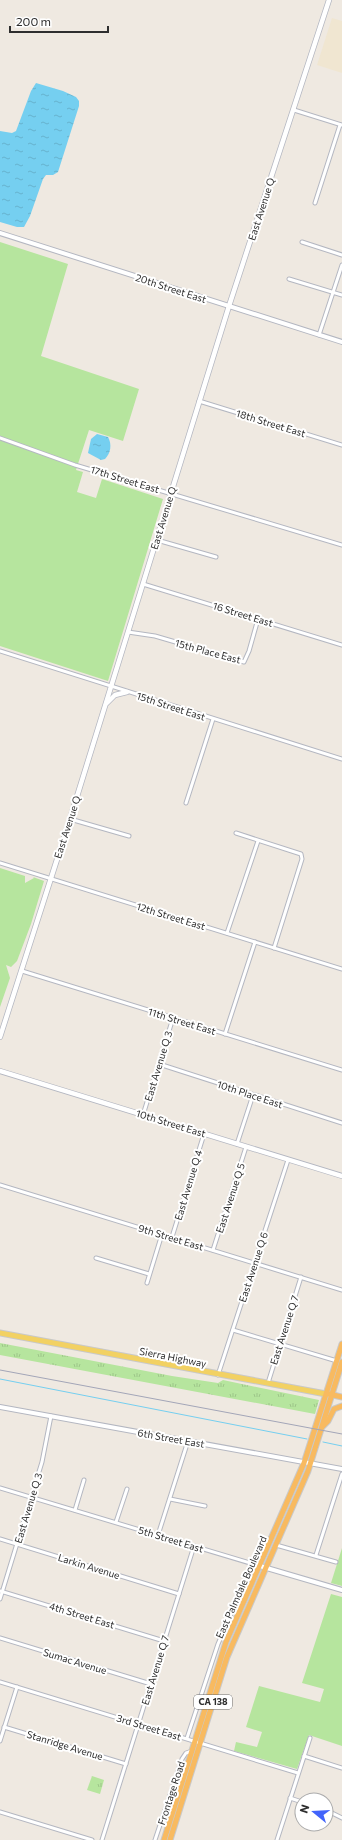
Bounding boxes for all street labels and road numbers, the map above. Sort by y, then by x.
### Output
street label: East Avenue Q [245,176,277,242]
street label: 20th Street East [134,271,208,305]
street label: 18th Street East [235,407,307,439]
street label: 17th Street East [89,463,161,495]
street label: East Avenue Q [148,485,178,551]
street label: 16 Street East [211,599,275,629]
street label: 15th Place East [174,636,242,666]
street label: 15th Street East [135,689,207,723]
street label: East Avenue Q [51,794,83,860]
street label: 12th Street East [135,900,207,932]
street label: 11th Street East [147,1005,217,1037]
street label: East Avenue Q 3 [142,1029,174,1103]
street label: 10th Place East [216,1078,284,1110]
street label: 10th Street East [135,1107,207,1139]
street label: East Avenue Q 4 [172,1148,204,1222]
street label: East Avenue Q 5 [213,1161,247,1234]
street label: 9th Street East [137,1221,205,1253]
street label: East Avenue Q 6 [236,1230,270,1304]
street label: East Avenue Q 7 [267,1294,301,1366]
street label: Sierra Highway [138,1345,208,1369]
street label: 6th Street East [137,1426,205,1450]
street label: East Avenue Q 3 [12,1471,44,1545]
street label: 5th Street East [137,1523,205,1555]
street label: East Palmdale Boulevard [213,1534,269,1640]
street label: Larkin Avenue [57,1551,121,1581]
street label: 4th Street East [48,1599,116,1631]
street label: East Avenue Q 7 [139,1634,171,1706]
street label: Sumac Avenue [42,1646,108,1676]
road number: CA 138 [194,1695,232,1709]
street label: 3rd Street East [115,1711,183,1743]
street label: Stanridge Avenue [25,1728,105,1762]
street label: Frontage Road [155,1759,187,1826]

